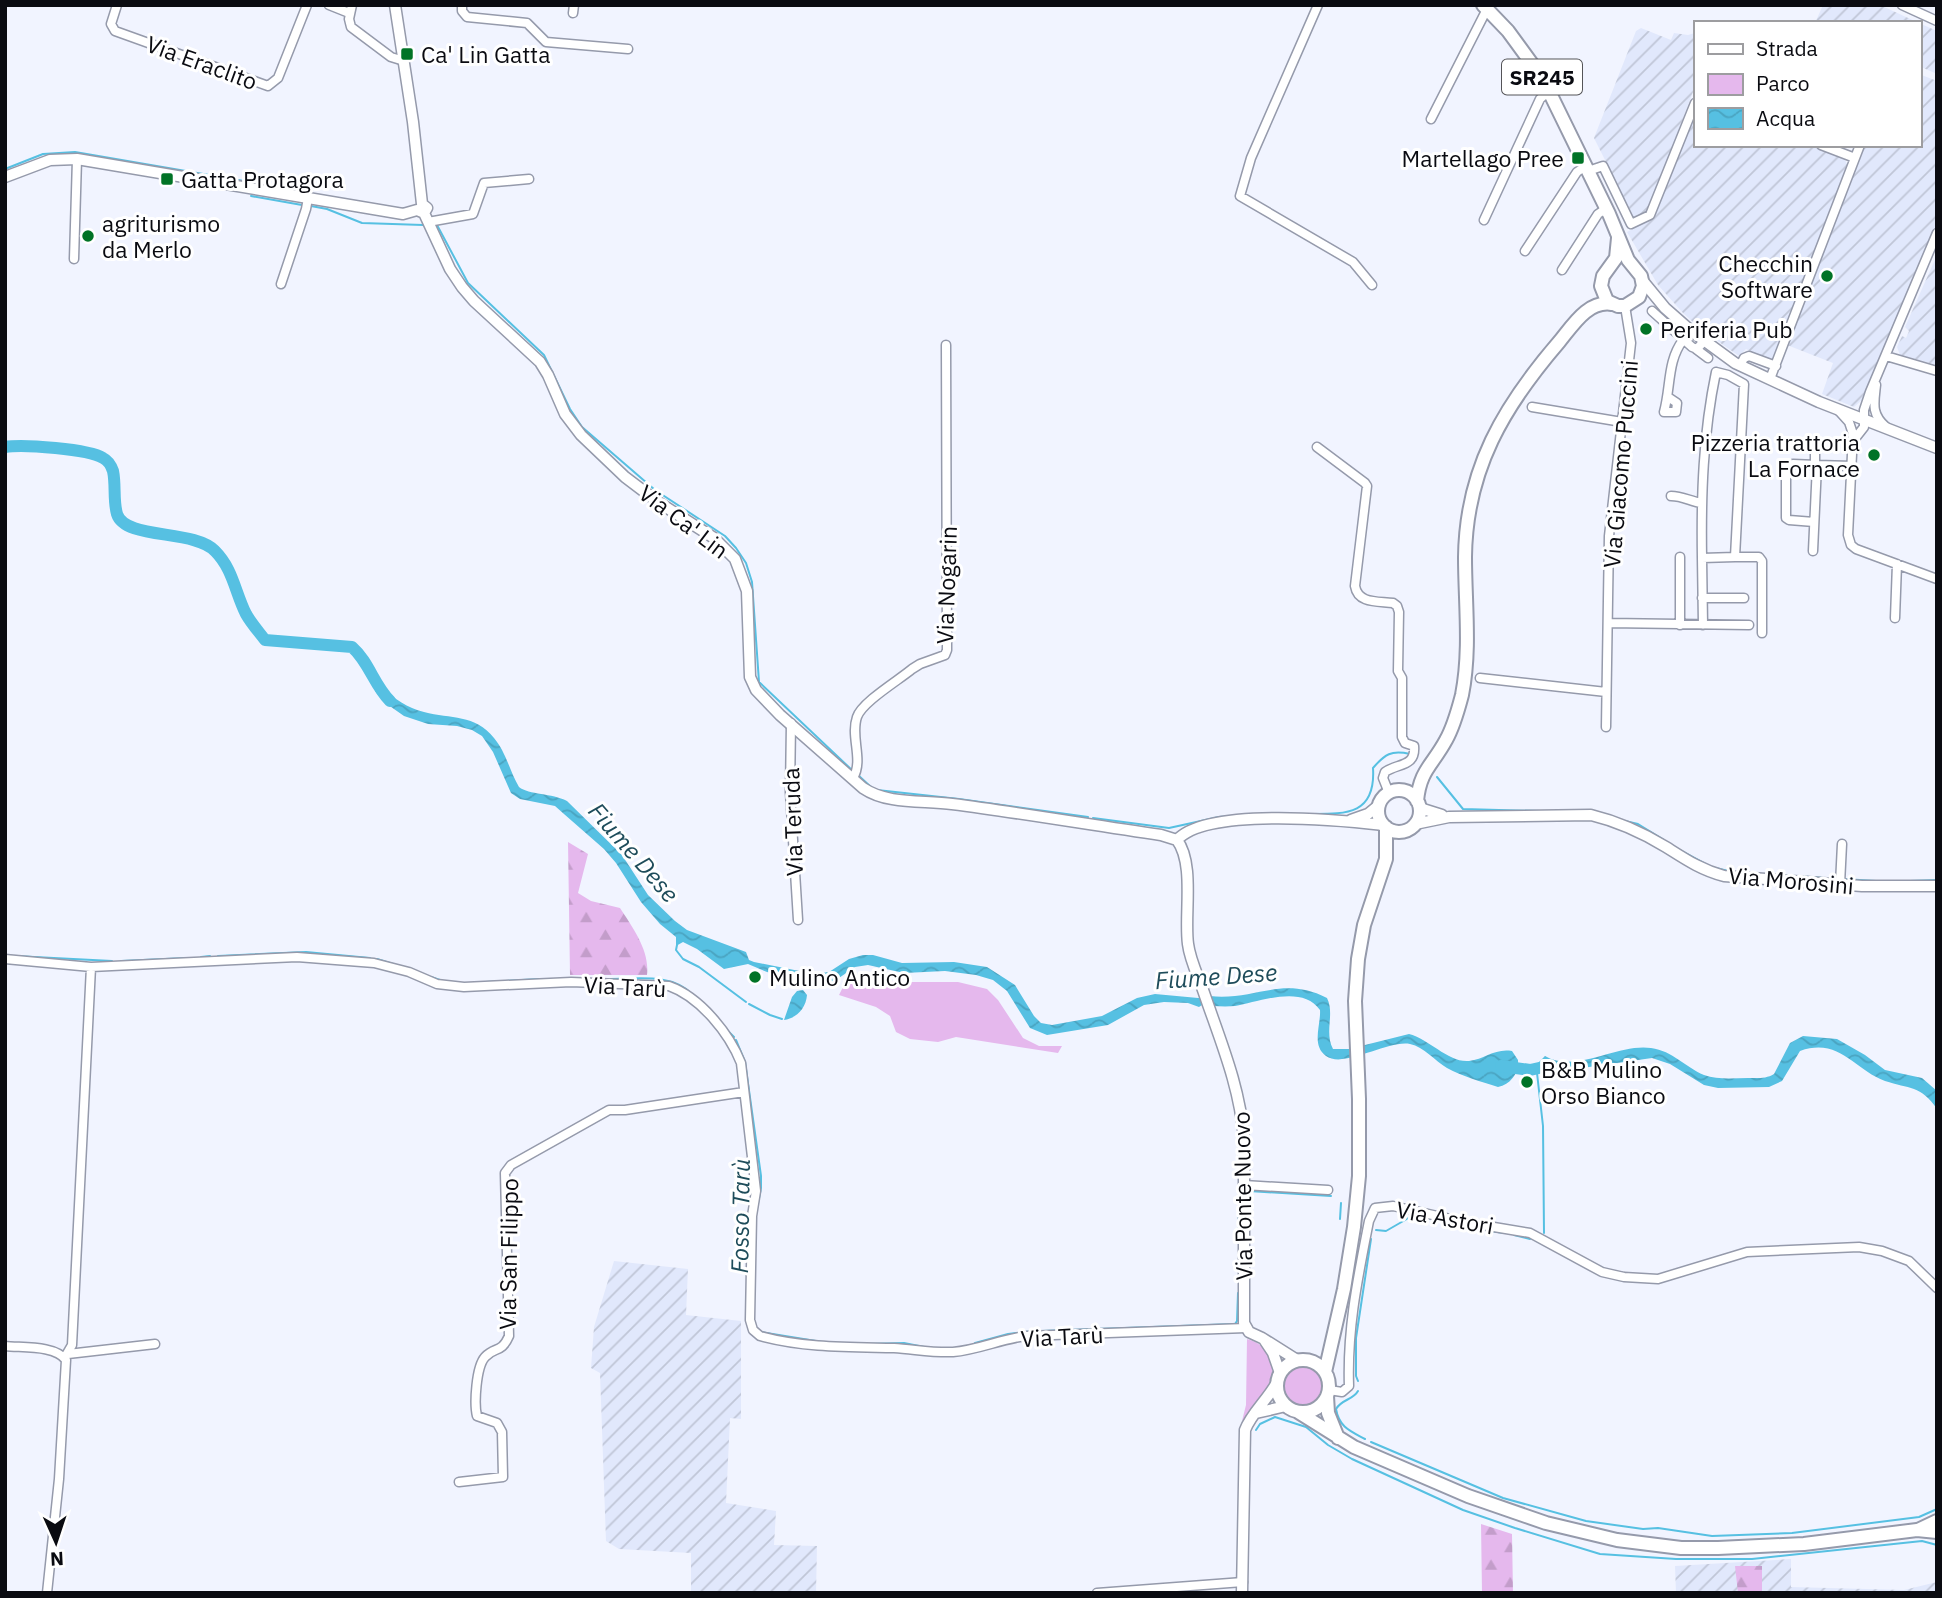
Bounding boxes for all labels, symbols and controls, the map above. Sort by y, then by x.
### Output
legend [1694,21,1921,147]
street label: Via Eraclito [142,28,262,96]
text: Strada [1756,34,1818,62]
place label: Ca' Lin Gatta [421,39,550,69]
marker: Ca' Lin Gatta [399,46,415,62]
road number: SR245 [1502,60,1582,94]
text: Parco [1756,69,1810,97]
text: Acqua [1756,104,1815,132]
place label: Martellago Pree [1402,143,1564,173]
marker: Martellago Pree [1570,150,1586,166]
place label: Gatta Protagora [181,164,344,194]
marker: Gatta Protagora [159,171,175,187]
place label: agriturismo da Merlo [102,208,220,264]
marker: agriturismo da Merlo [80,228,96,244]
place label: Checchin Software [1718,248,1813,304]
marker: Checchin Software [1819,268,1835,284]
place label: Periferia Pub [1660,314,1793,344]
marker: Periferia Pub [1638,321,1654,337]
street label: Via Giacomo Puccini [1596,359,1644,569]
place label: Pizzeria trattoria La Fornace [1691,427,1860,483]
marker: Pizzeria trattoria La Fornace [1866,447,1882,463]
street label: Via Ca' Lin [633,477,735,565]
street label: Via Nogarin [929,525,963,645]
street label: Via Teruda [775,767,809,877]
water label: Fiume Dese [582,795,686,909]
street label: Via Morosini [1727,860,1855,900]
water label: Fiume Dese [1154,956,1278,996]
place label: Mulino Antico [769,962,910,992]
street label: Via Tarù [583,969,667,1003]
marker: Mulino Antico [747,969,763,985]
place label: B&B Mulino Orso Bianco [1541,1054,1666,1110]
marker: B&B Mulino Orso Bianco [1519,1074,1535,1090]
street label: Via Ponte Nuovo [1226,1111,1258,1281]
water label: Fosso Tarù [723,1158,757,1274]
street label: Via San Filippo [492,1178,524,1330]
street label: Via Astori [1394,1194,1496,1240]
street label: Via Tarù [1020,1319,1104,1353]
north arrow [21,1507,91,1577]
text: N [49,1547,64,1571]

